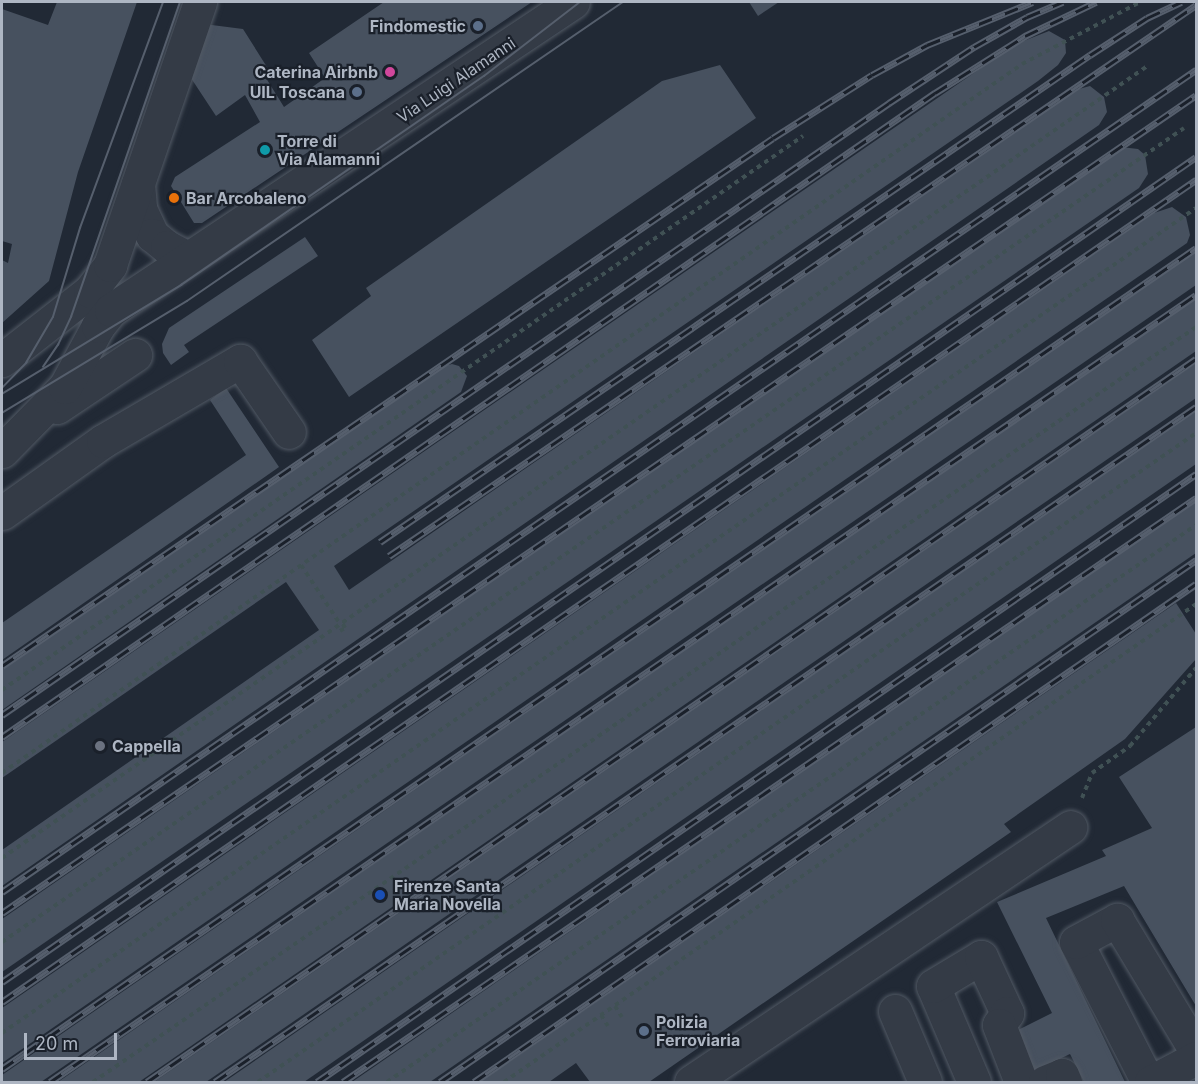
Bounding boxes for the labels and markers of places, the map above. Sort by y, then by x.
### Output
place label: Findomestic [370,16,466,36]
marker: Findomestic [471,19,485,33]
place label: Caterina Airbnb [254,62,378,82]
marker: Caterina Airbnb [383,65,397,79]
place label: UIL Toscana [250,82,345,102]
marker: UIL Toscana [350,85,364,99]
place label: Torre di Via Alamanni [277,131,380,169]
marker: Torre di Via Alamanni [258,143,272,157]
place label: Bar Arcobaleno [186,188,307,208]
marker: Bar Arcobaleno [167,191,181,205]
place label: Cappella [112,736,181,756]
marker: Cappella [93,739,107,753]
place label: Firenze Santa Maria Novella [394,876,501,914]
marker: Firenze Santa Maria Novella [371,886,389,904]
place label: Polizia Ferroviaria [656,1012,740,1050]
marker: Polizia Ferroviaria [637,1024,651,1038]

